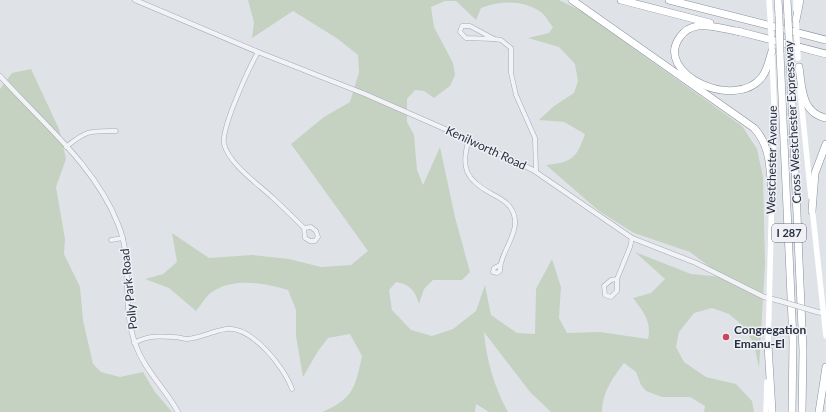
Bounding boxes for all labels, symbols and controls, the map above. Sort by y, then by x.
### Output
street label: Cross Westchester Expressway [781,39,804,204]
street label: Westchester Avenue [763,106,780,214]
street label: Kenilworth Road [443,122,529,173]
road number: I 287 [772,224,806,242]
street label: Polly Park Road [117,248,140,330]
place label: Congregation Emanu-El [734,322,806,351]
marker: Congregation Emanu-El [721,332,731,342]

